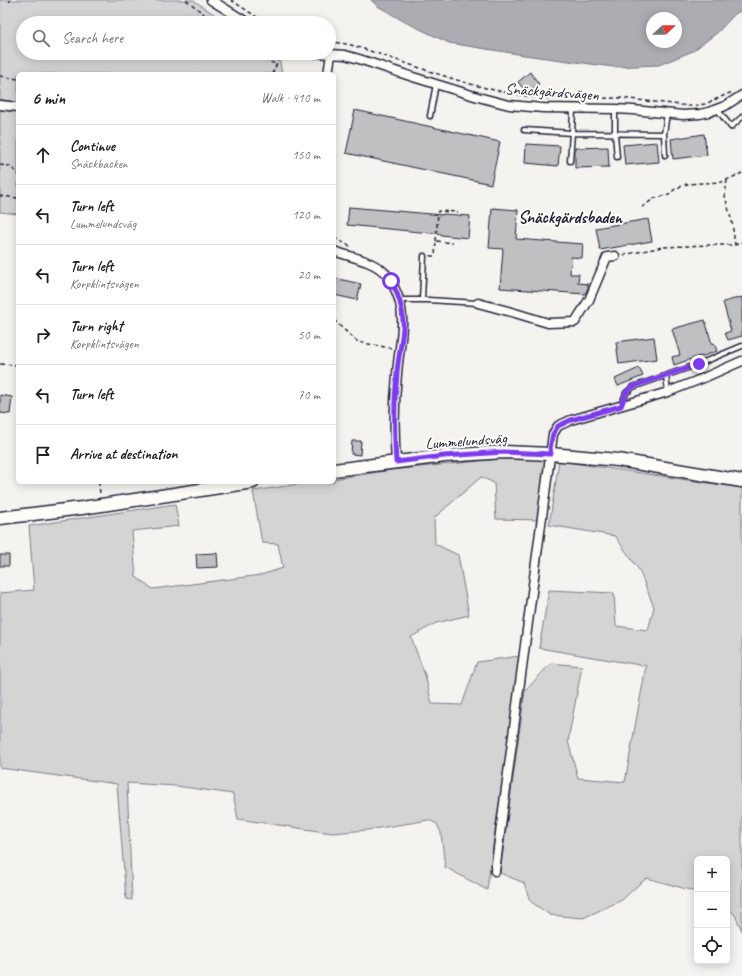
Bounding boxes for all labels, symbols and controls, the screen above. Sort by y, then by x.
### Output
north arrow [646,12,682,48]
search box [16,16,336,60]
icon: search [30,27,52,49]
text: Search here [62,29,123,48]
street label: Snäckgärdsvägen [504,79,600,105]
text: 6 min [32,88,65,109]
text: Walk · 410 m [261,90,320,106]
text: Continue [70,137,115,156]
icon: ahead [32,144,54,166]
text: 150 m [292,147,320,163]
text: Snäckbacken [70,156,128,172]
text: Turn left [70,197,113,216]
icon: left [32,204,54,226]
text: 120 m [292,207,320,223]
district label: Snäckgärdsbaden [518,207,623,228]
text: Lummelundsväg [70,216,136,232]
text: Turn left [70,257,113,276]
icon: left [32,264,54,286]
text: 20 m [298,267,320,283]
route start [382,272,400,290]
text: Korpklintsvägen [70,276,139,292]
text: Turn right [70,317,123,336]
icon: right [32,324,54,346]
text: 50 m [298,327,320,343]
text: Korpklintsvägen [70,336,139,352]
route end [690,355,708,373]
icon: left [32,384,54,406]
text: Turn left [70,385,113,404]
text: 70 m [298,387,320,403]
street label: Lummelundsväg [425,428,509,454]
icon: arrive [32,444,54,466]
text: Arrive at destination [70,445,177,464]
map controls [694,856,730,964]
button: + [694,856,730,892]
button: − [694,892,730,928]
button: locate [694,928,730,964]

